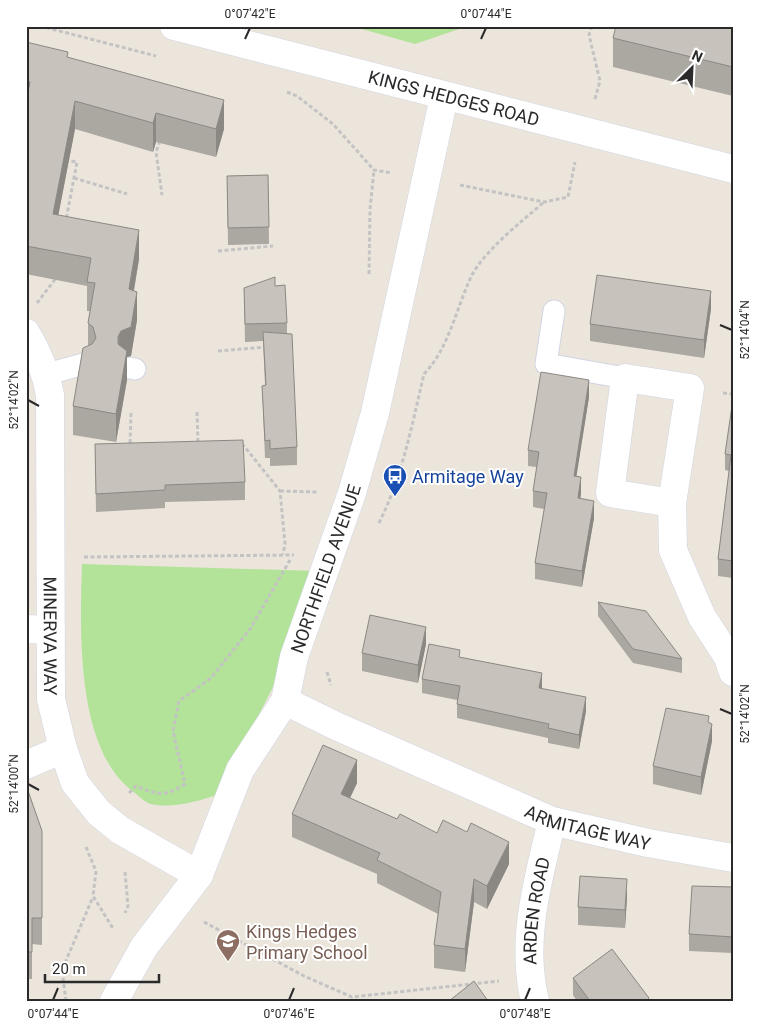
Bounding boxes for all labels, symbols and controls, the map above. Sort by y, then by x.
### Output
text: 0°07'42"E [225,7,276,21]
text: 0°07'44"E [461,7,512,21]
north arrow [666,42,716,92]
text: N [690,47,705,65]
street label: KINGS HEDGES ROAD [366,66,542,130]
text: 52°14'04"N [738,300,752,360]
text: 52°14'02"N [7,370,21,430]
bus stop icon: Armitage Way [382,463,408,497]
place label: Armitage Way [412,466,524,487]
street label: NORTHFIELD AVENUE [286,482,364,656]
street label: MINERVA WAY [40,577,61,696]
text: 52°14'02"N [738,684,752,744]
text: 52°14'00"N [7,754,21,814]
street label: ARMITAGE WAY [522,800,653,854]
street label: ARDEN ROAD [519,855,554,965]
place label: Kings Hedges Primary School [246,921,368,963]
school or university icon: Kings Hedges Primary School [215,928,241,962]
scale bar [45,952,159,984]
text: 20 m [52,960,86,978]
text: 0°07'44"E [28,1007,79,1021]
text: 0°07'46"E [264,1007,315,1021]
text: 0°07'48"E [500,1007,551,1021]

